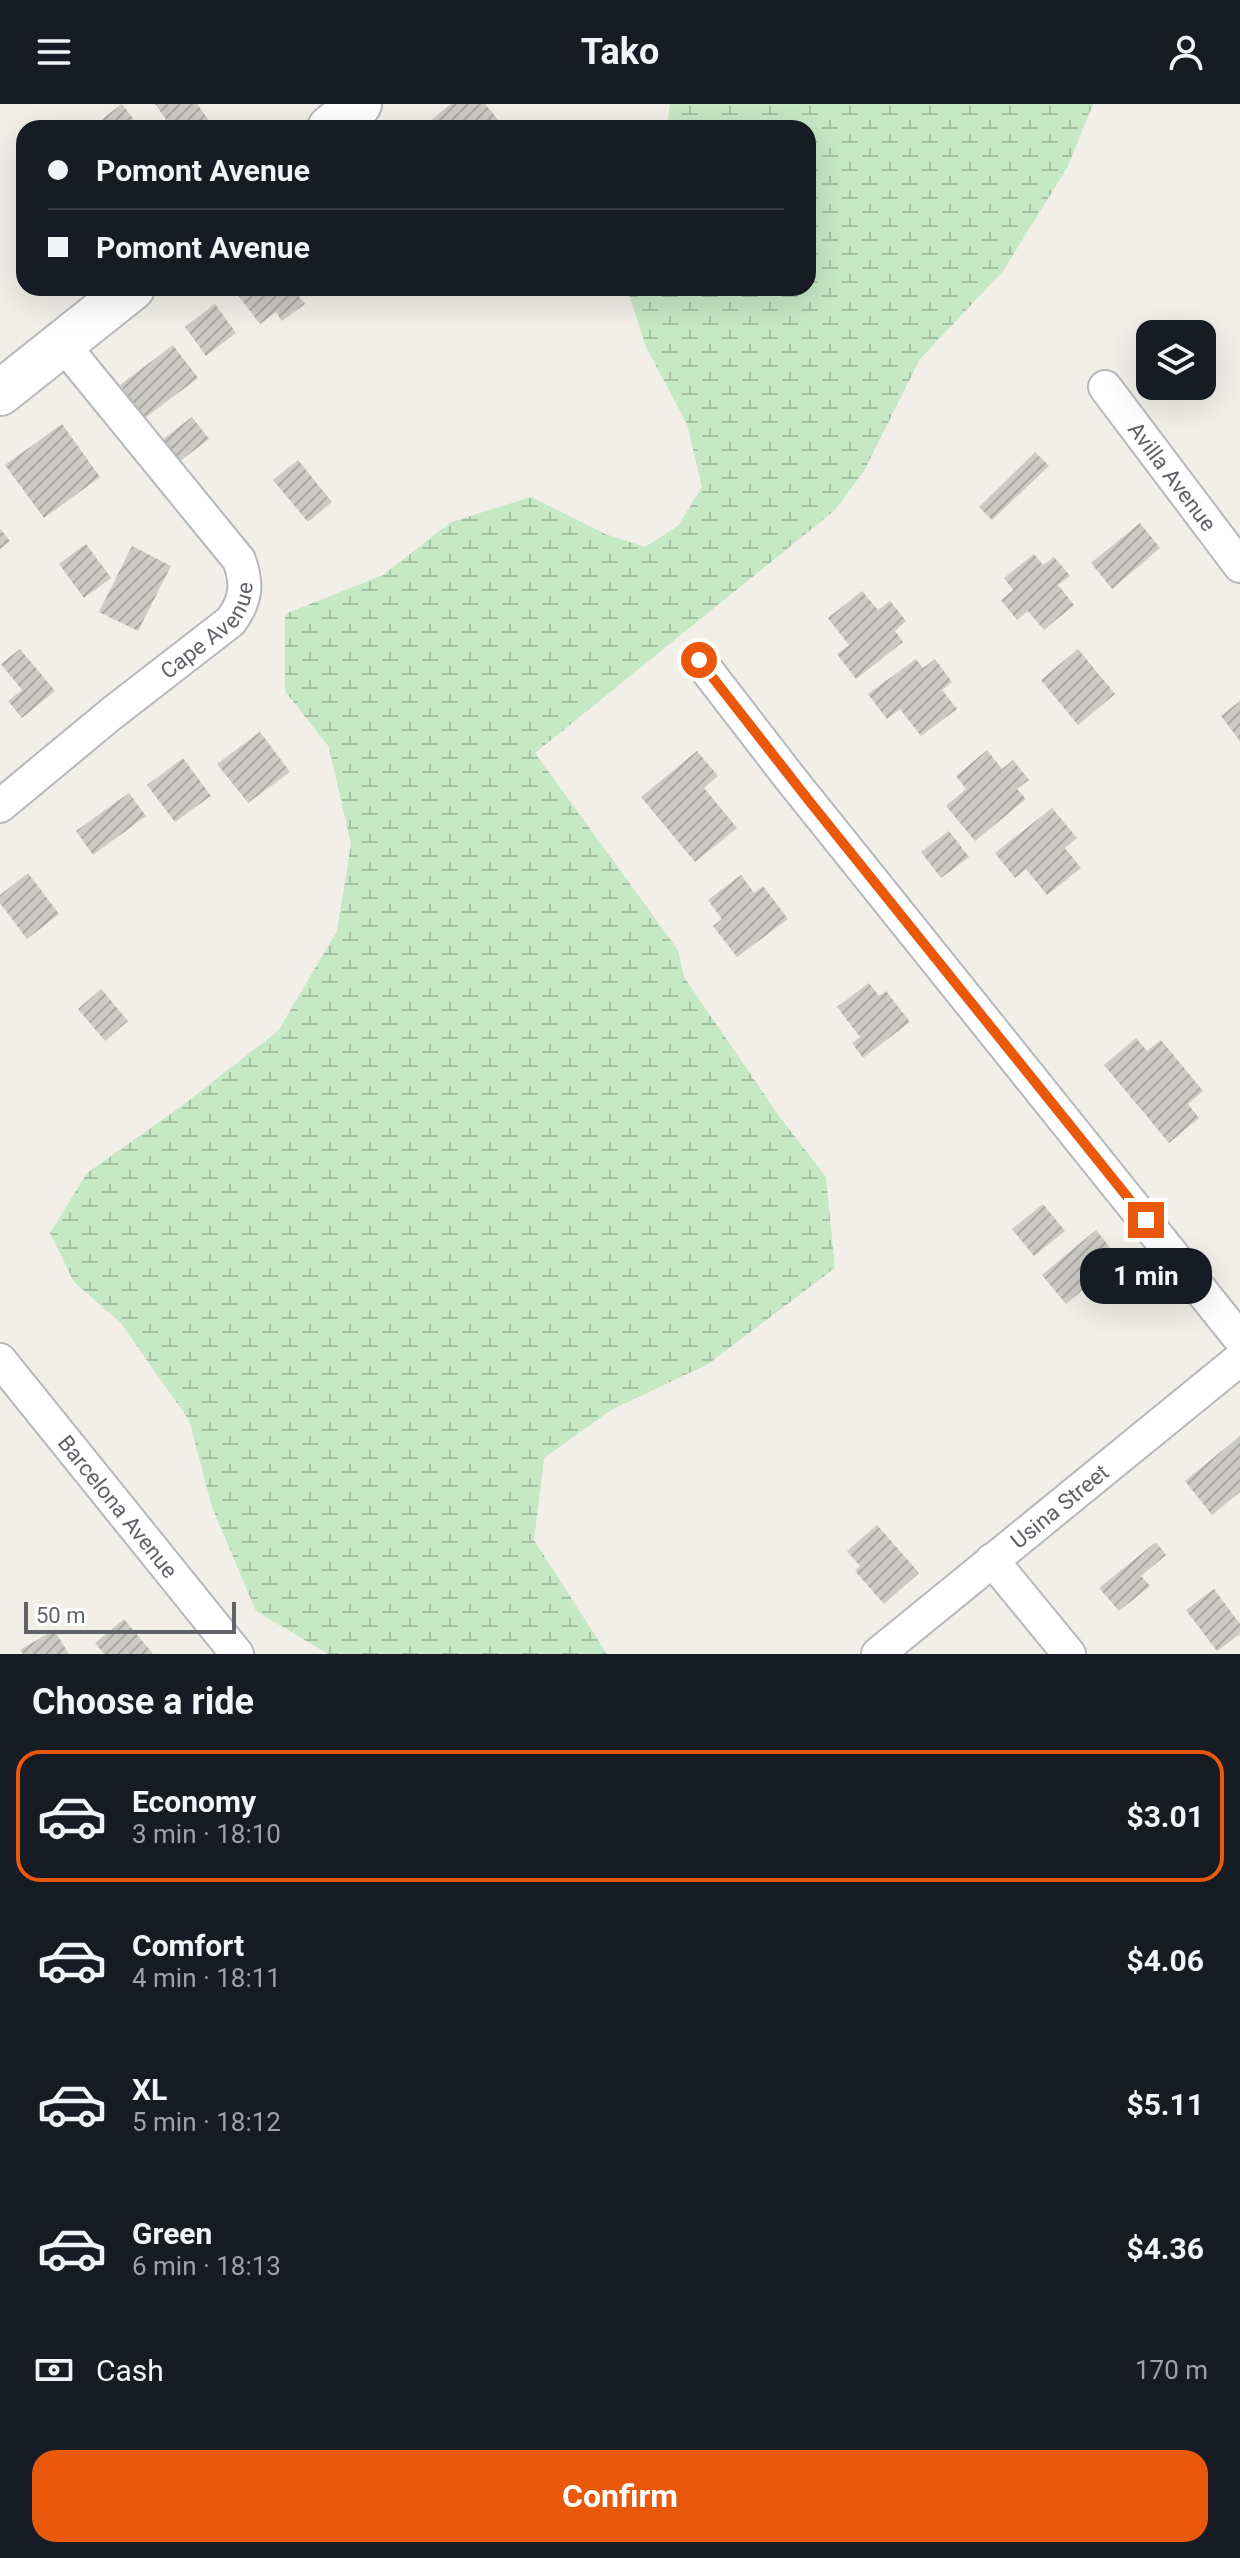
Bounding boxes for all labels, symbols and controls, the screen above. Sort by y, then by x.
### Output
icon: menu [32,30,76,74]
icon: person [1164,30,1208,74]
text: Tako [581,31,659,73]
text: Pomont Avenue [96,153,310,188]
text: Pomont Avenue [96,230,310,265]
map controls [1136,320,1216,400]
button: layers [1136,320,1216,400]
street label: Avilla Avenue [1123,417,1221,536]
street label: Cape Avenue [156,582,258,684]
route start [681,642,717,678]
route end [1128,1202,1164,1238]
callout: 1 min [1080,1248,1212,1304]
text: 1 min [1113,1261,1179,1291]
street label: Barcelona Avenue [53,1430,182,1583]
street label: Usina Street [1006,1459,1114,1554]
scale bar [24,1598,236,1634]
text: 50 m [36,1603,85,1628]
text: Choose a ride [32,1681,254,1723]
icon: car [36,1780,108,1852]
text: Economy [132,1784,256,1819]
text: $3.01 [1126,1799,1204,1834]
text: 3 min · 18:10 [132,1819,281,1849]
icon: car [36,1924,108,1996]
text: Comfort [132,1928,244,1963]
text: $4.06 [1126,1943,1204,1978]
text: 4 min · 18:11 [132,1963,281,1993]
icon: car [36,2068,108,2140]
text: XL [132,2072,167,2107]
text: $5.11 [1126,2087,1204,2122]
text: 5 min · 18:12 [132,2107,281,2137]
icon: car [36,2212,108,2284]
text: Green [132,2216,212,2251]
text: $4.36 [1126,2231,1204,2266]
text: 6 min · 18:13 [132,2251,281,2281]
icon: cash [32,2348,76,2392]
text: Cash [96,2353,164,2388]
text: 170 m [1135,2355,1208,2385]
button: Confirm [32,2450,1208,2542]

